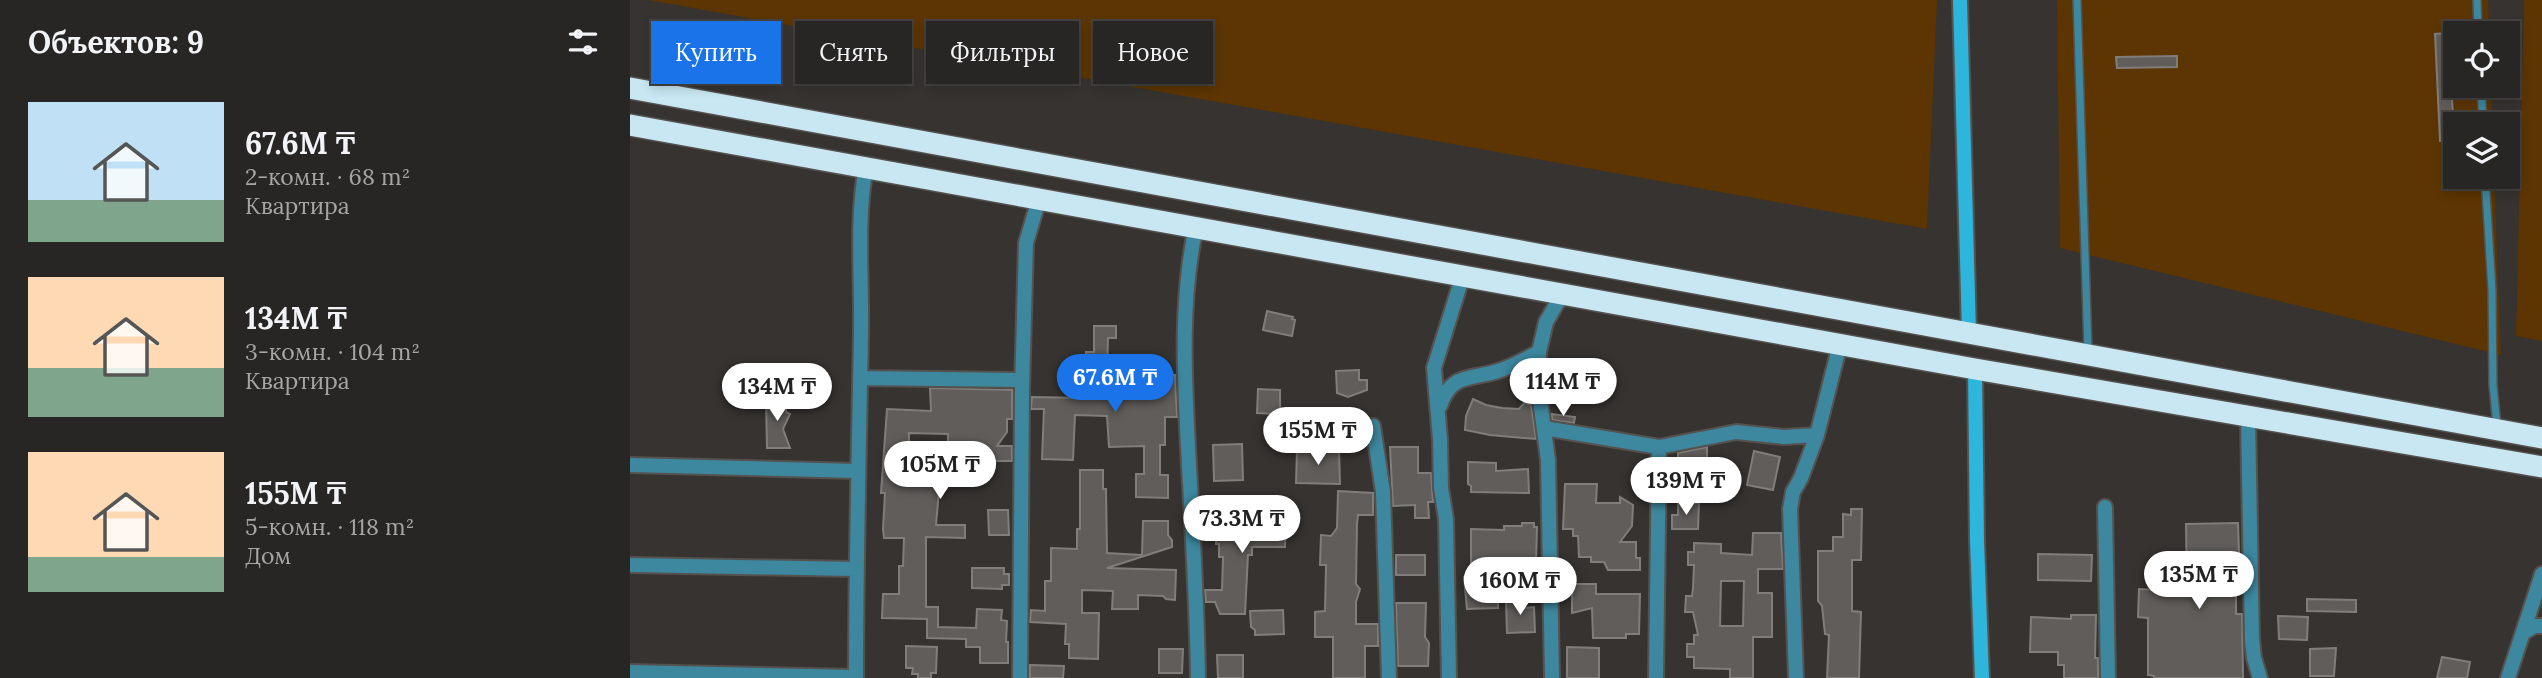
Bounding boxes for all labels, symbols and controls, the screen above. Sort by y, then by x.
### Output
chip: Купить [651,21,781,84]
chip: Снять [795,21,912,84]
chip: Фильтры [926,21,1079,84]
chip: Новое [1093,21,1213,84]
map controls [2443,21,2520,189]
button: locate [2443,21,2520,98]
text: Объектов: 9 [28,23,204,61]
icon: filters [564,23,602,61]
button: layers [2443,112,2520,189]
text: 67.6M ₸ [245,124,355,162]
icon: home [84,130,168,214]
text: 2-комн. · 68 m² [245,162,410,191]
text: Квартира [245,191,350,220]
text: 134M ₸ [245,299,347,337]
icon: home [84,305,168,389]
text: 3-комн. · 104 m² [245,337,420,366]
pin: 67.6M ₸ [1050,354,1180,414]
pin: 114M ₸ [1506,358,1620,418]
text: 67.6M ₸ [1073,362,1157,391]
pin: 134M ₸ [720,364,834,423]
text: Квартира [245,366,350,395]
text: 114M ₸ [1526,366,1600,395]
text: 134M ₸ [738,371,816,400]
pin: 155M ₸ [1261,407,1375,467]
text: 155M ₸ [1279,415,1357,444]
pin: 105M ₸ [883,442,997,501]
text: 105M ₸ [900,449,980,478]
pin: 139M ₸ [1629,458,1743,517]
text: 139M ₸ [1647,465,1725,494]
text: 155M ₸ [245,474,346,512]
icon: home [84,480,168,564]
pin: 73.3M ₸ [1177,496,1307,555]
text: 73.3M ₸ [1199,503,1285,532]
text: 5-комн. · 118 m² [245,512,414,541]
text: Дом [245,541,291,570]
pin: 135M ₸ [2142,552,2256,611]
pin: 160M ₸ [1463,558,1577,617]
text: 135M ₸ [2160,559,2238,588]
text: 160M ₸ [1480,565,1560,594]

